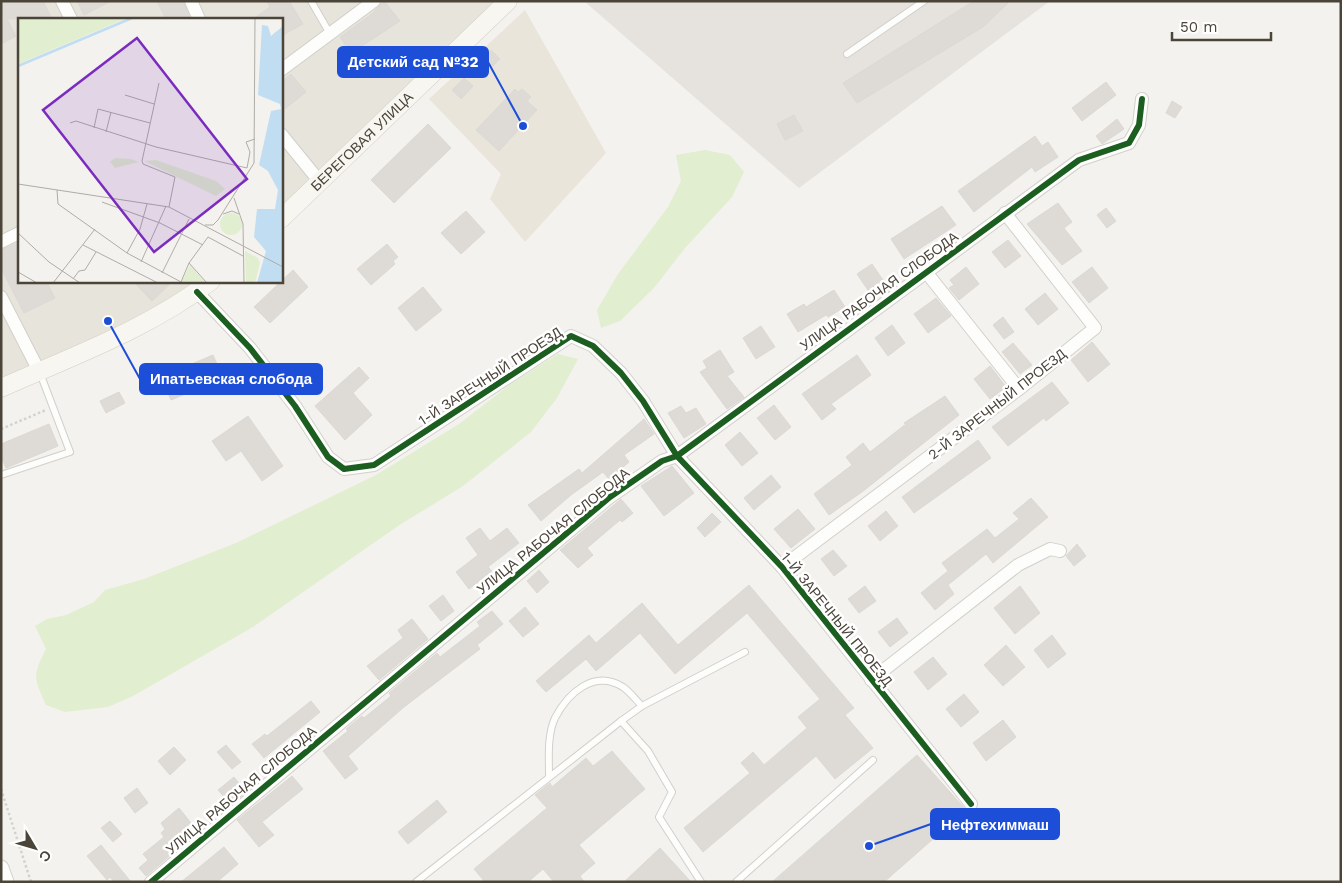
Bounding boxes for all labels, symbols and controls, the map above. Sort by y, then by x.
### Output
scale bar [1172,10,1271,42]
inset map [18,18,282,282]
text: 50 m [1180,18,1217,36]
callout: Детский сад №32 [338,47,488,77]
text: Детский сад №32 [348,53,478,71]
street label: БЕРЕГОВАЯ УЛИЦА [307,88,417,194]
street label: УЛИЦА РАБОЧАЯ СЛОБОДА [797,228,962,354]
street label: 1-Й ЗАРЕЧНЫЙ ПРОЕЗД [415,323,565,428]
street label: 2-Й ЗАРЕЧНЫЙ ПРОЕЗД [924,344,1069,463]
callout: Ипатьевская слобода [140,364,322,394]
text: Ипатьевская слобода [150,370,313,388]
street label: УЛИЦА РАБОЧАЯ СЛОБОДА [474,464,633,597]
street label: 1-Й ЗАРЕЧНЫЙ ПРОЕЗД [778,548,897,690]
street label: УЛИЦА РАБОЧАЯ СЛОБОДА [163,722,320,858]
callout: Нефтехиммаш [931,809,1059,839]
text: Нефтехиммаш [941,816,1049,834]
north arrow [10,823,60,873]
text: С [36,847,55,865]

